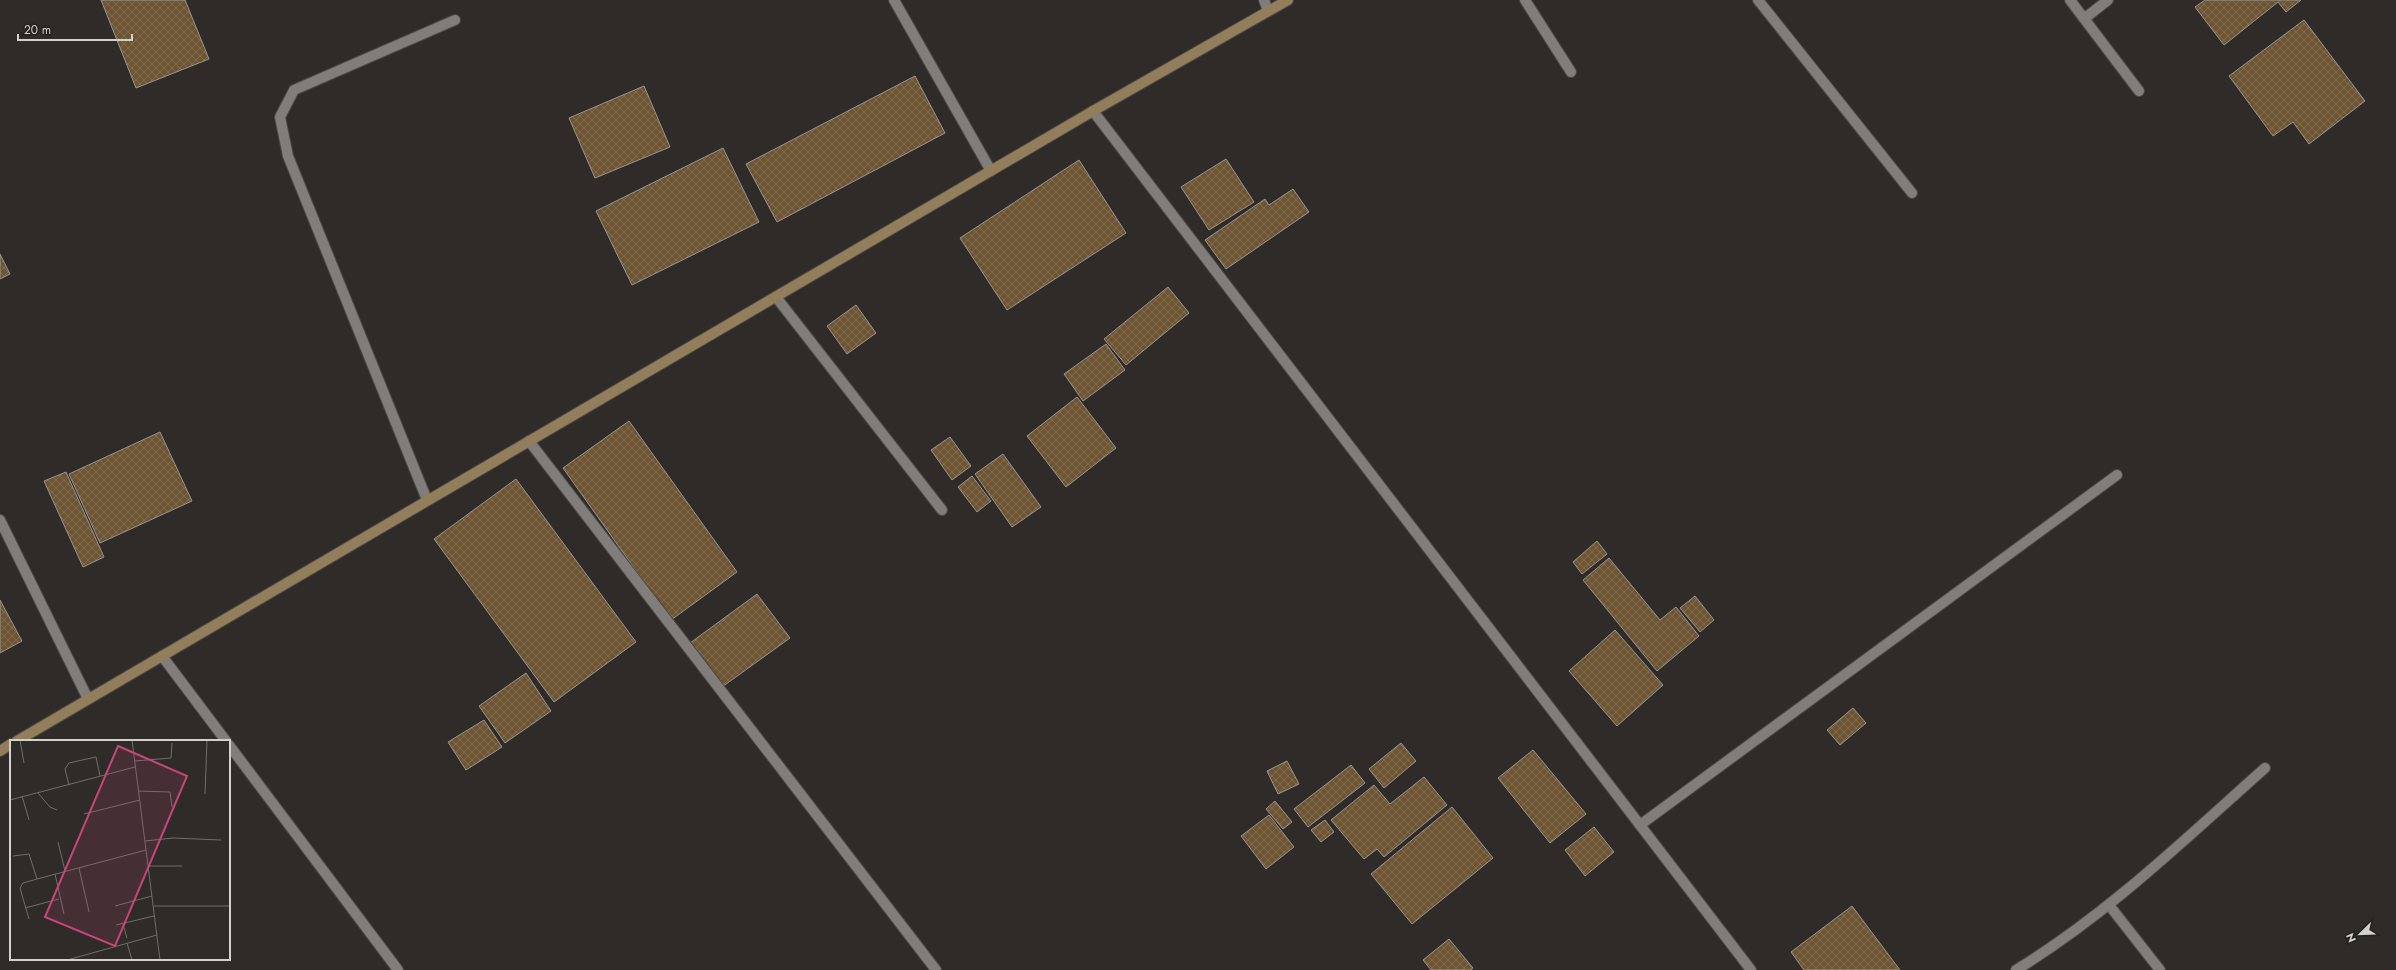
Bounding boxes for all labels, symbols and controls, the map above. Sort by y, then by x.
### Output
scale bar [18,16,132,42]
text: 20 m [24,21,51,39]
inset map [10,740,230,960]
north arrow [2340,914,2380,954]
text: N [2342,931,2360,945]

